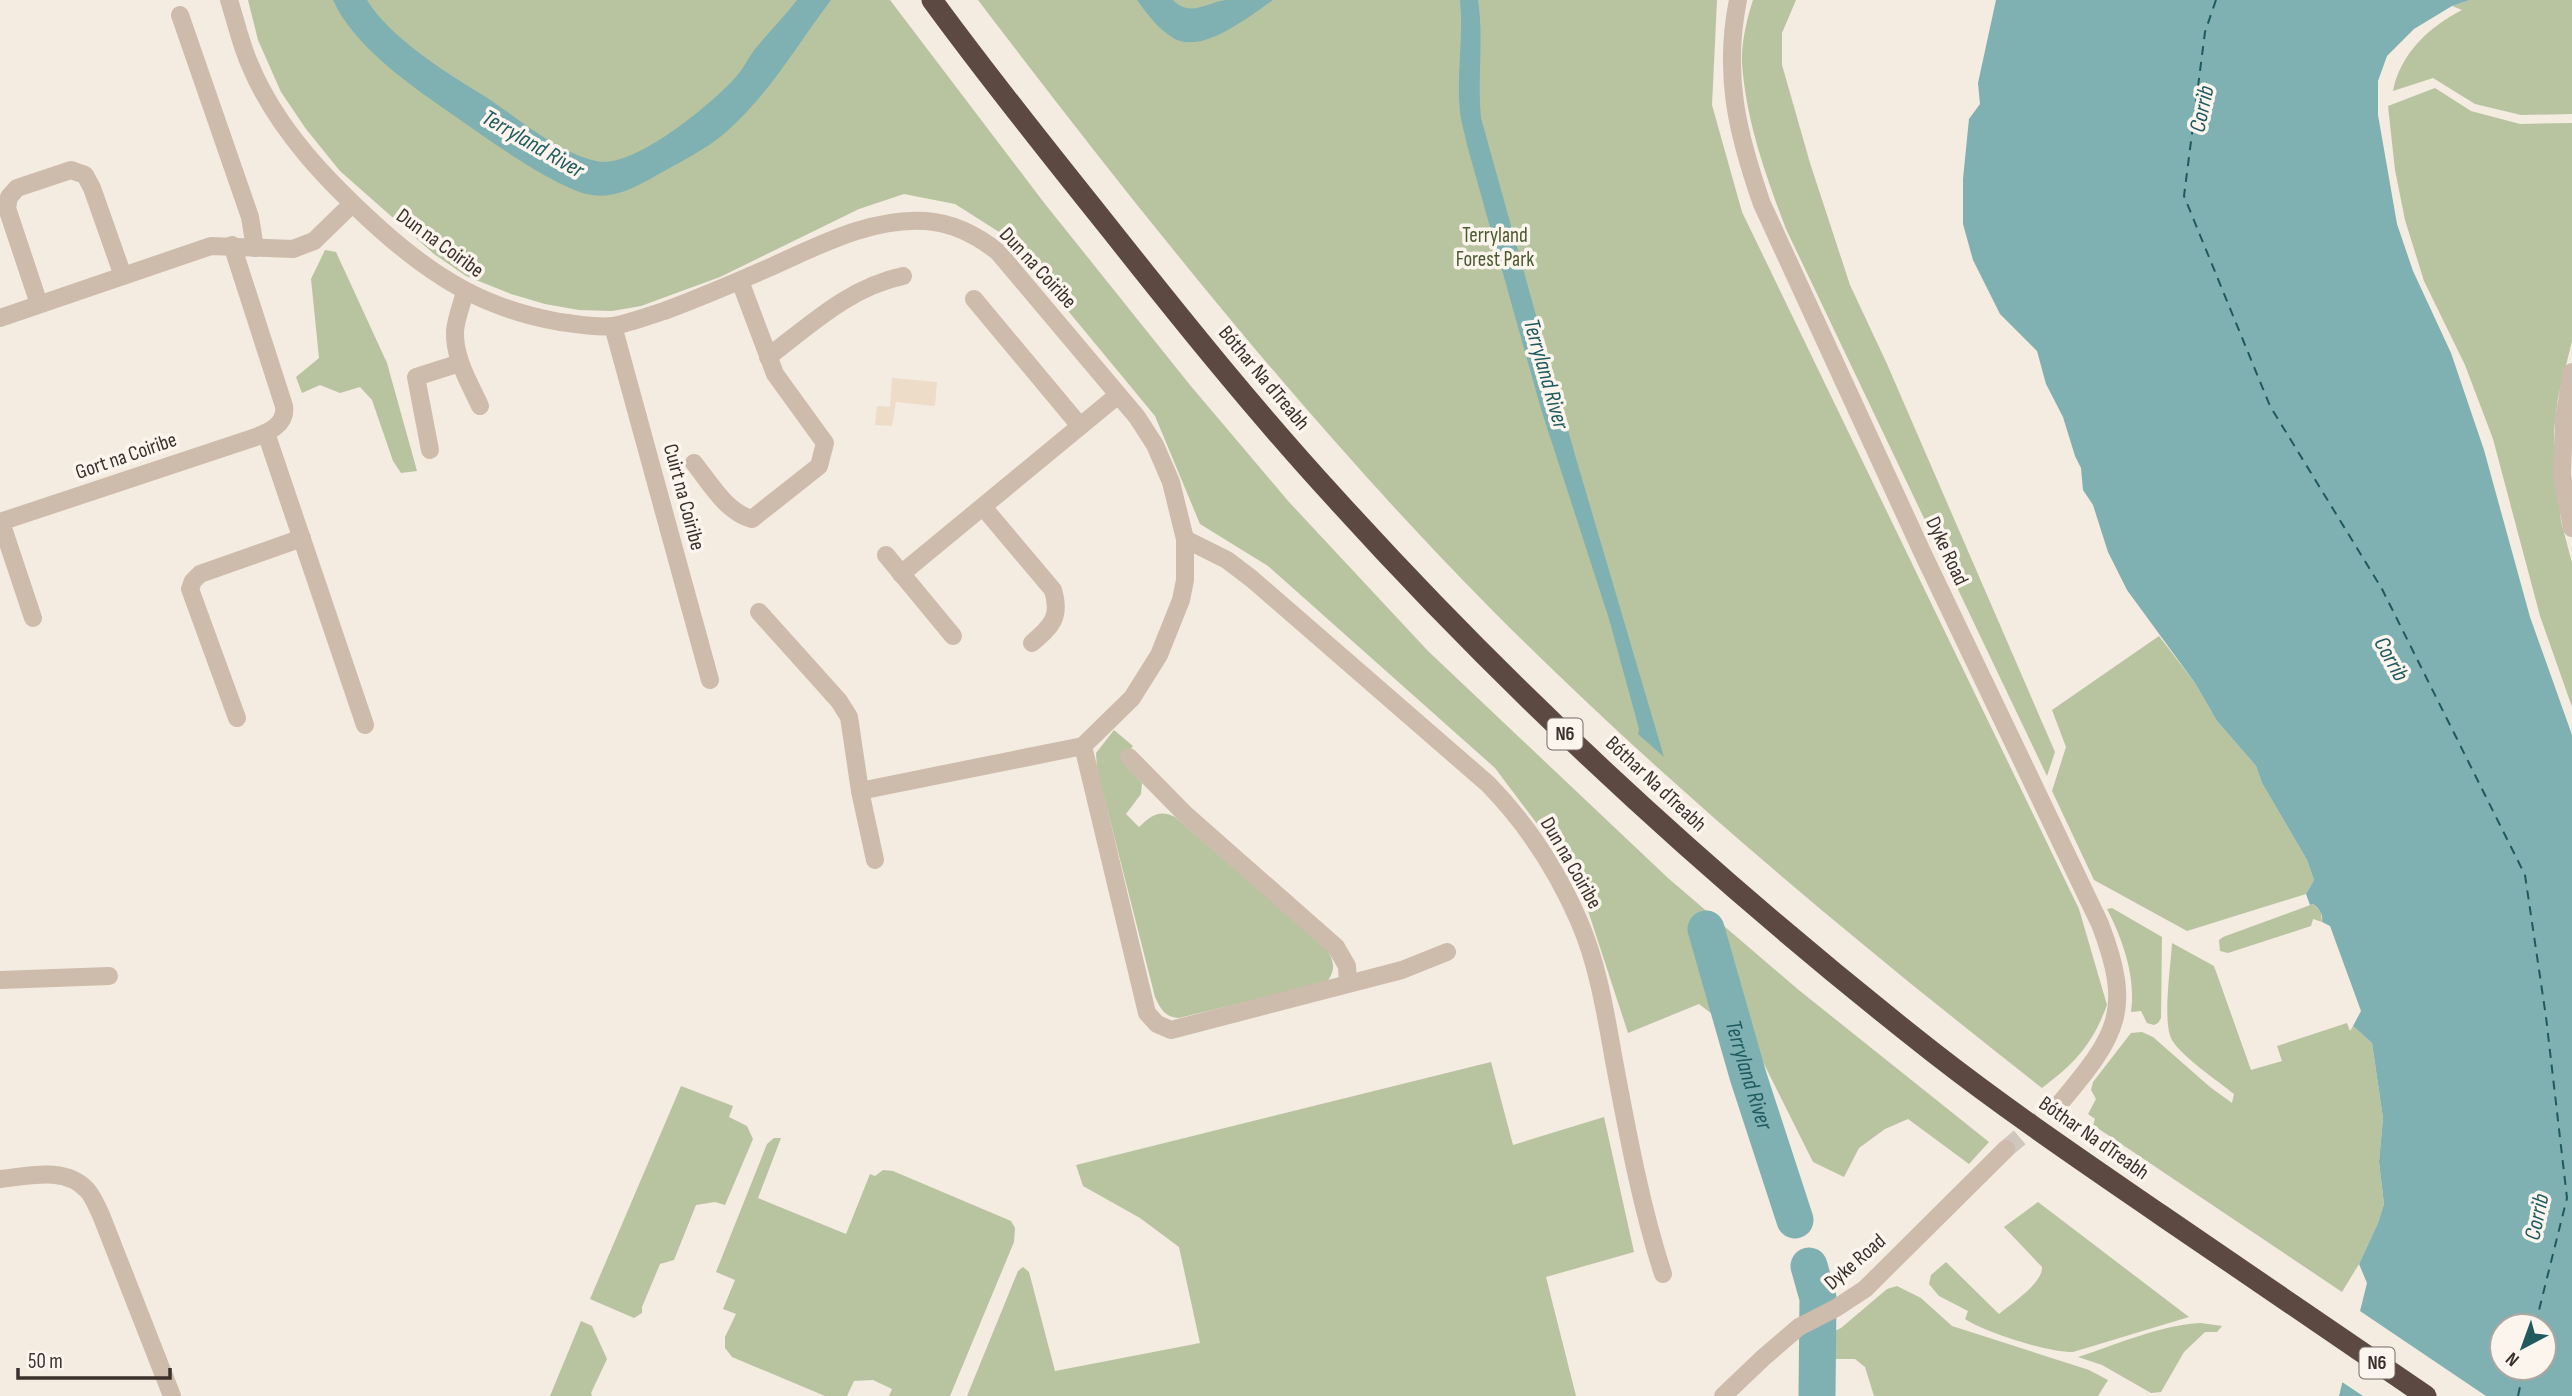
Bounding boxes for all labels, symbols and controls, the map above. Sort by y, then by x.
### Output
water label: Corrib [2183,83,2221,135]
water label: Terryland River [477,104,590,185]
street label: Dun na Coiribe [392,203,488,283]
street label: Dun na Coiribe [994,222,1082,314]
park label: Terryland Forest Park [1456,223,1534,272]
water label: Terryland River [1517,316,1575,434]
street label: Bóthar Na dTreabh [1213,321,1315,435]
street label: Gort na Coiribe [72,427,180,485]
street label: Cuirt na Coiribe [658,441,710,553]
street label: Dyke Road [1920,513,1974,589]
water label: Corrib [2367,632,2415,687]
road number: N6 [1548,719,1582,750]
street label: Bóthar Na dTreabh [1600,731,1712,837]
street label: Dun na Coiribe [1535,813,1607,913]
water label: Terryland River [1719,1017,1779,1135]
street label: Bóthar Na dTreabh [2034,1091,2154,1185]
water label: Corrib [2518,1191,2556,1243]
street label: Dyke Road [1819,1229,1891,1295]
north arrow [2488,1312,2558,1382]
scale bar [18,1336,170,1380]
text: N [2501,1347,2524,1371]
road number: N6 [2360,1348,2394,1378]
text: 50 m [28,1349,63,1374]

